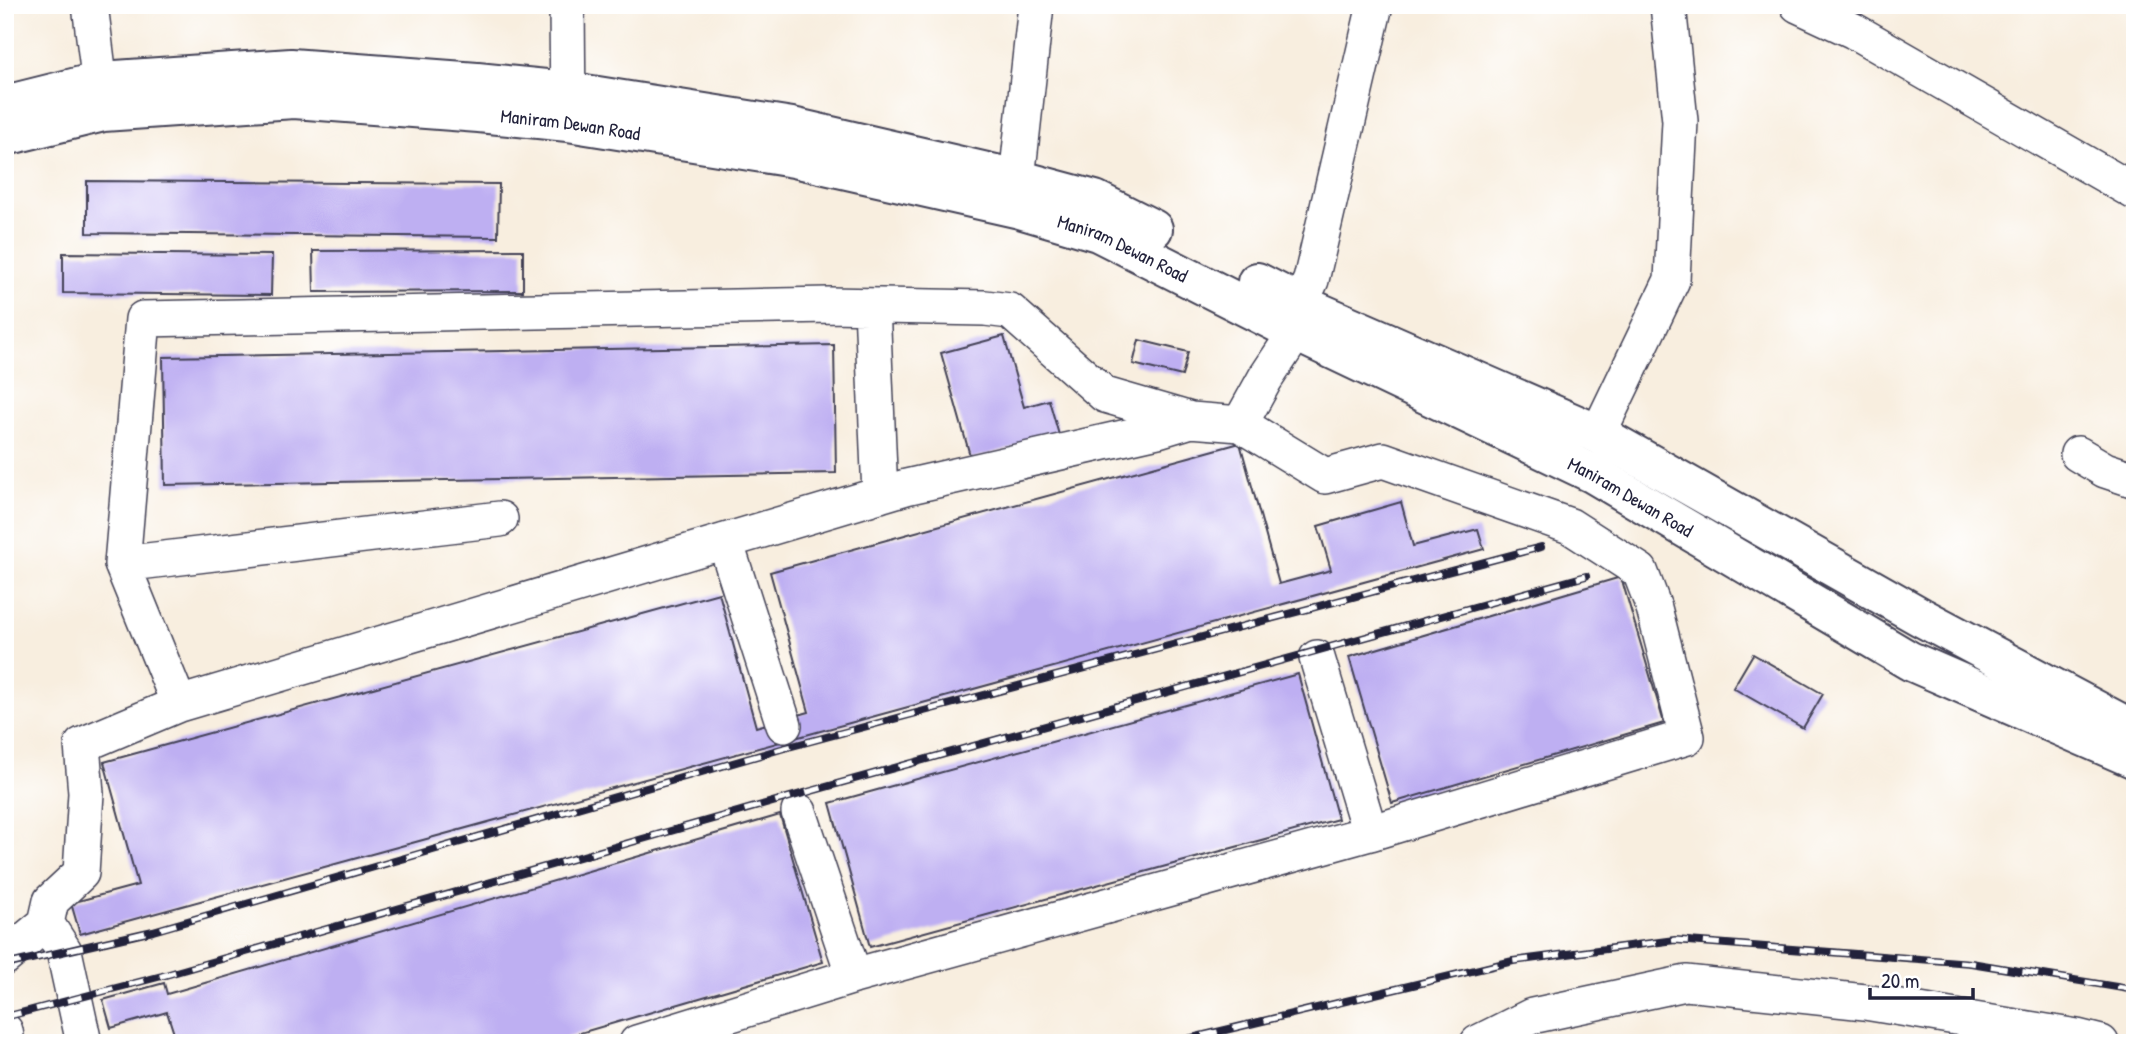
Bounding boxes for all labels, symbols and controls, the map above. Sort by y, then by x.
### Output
street label: Maniram Dewan Road [499,102,643,146]
street label: Maniram Dewan Road [1054,208,1193,289]
street label: Maniram Dewan Road [1564,450,1699,543]
scale bar [1870,957,1974,1001]
text: 20 m [1881,966,1919,995]

